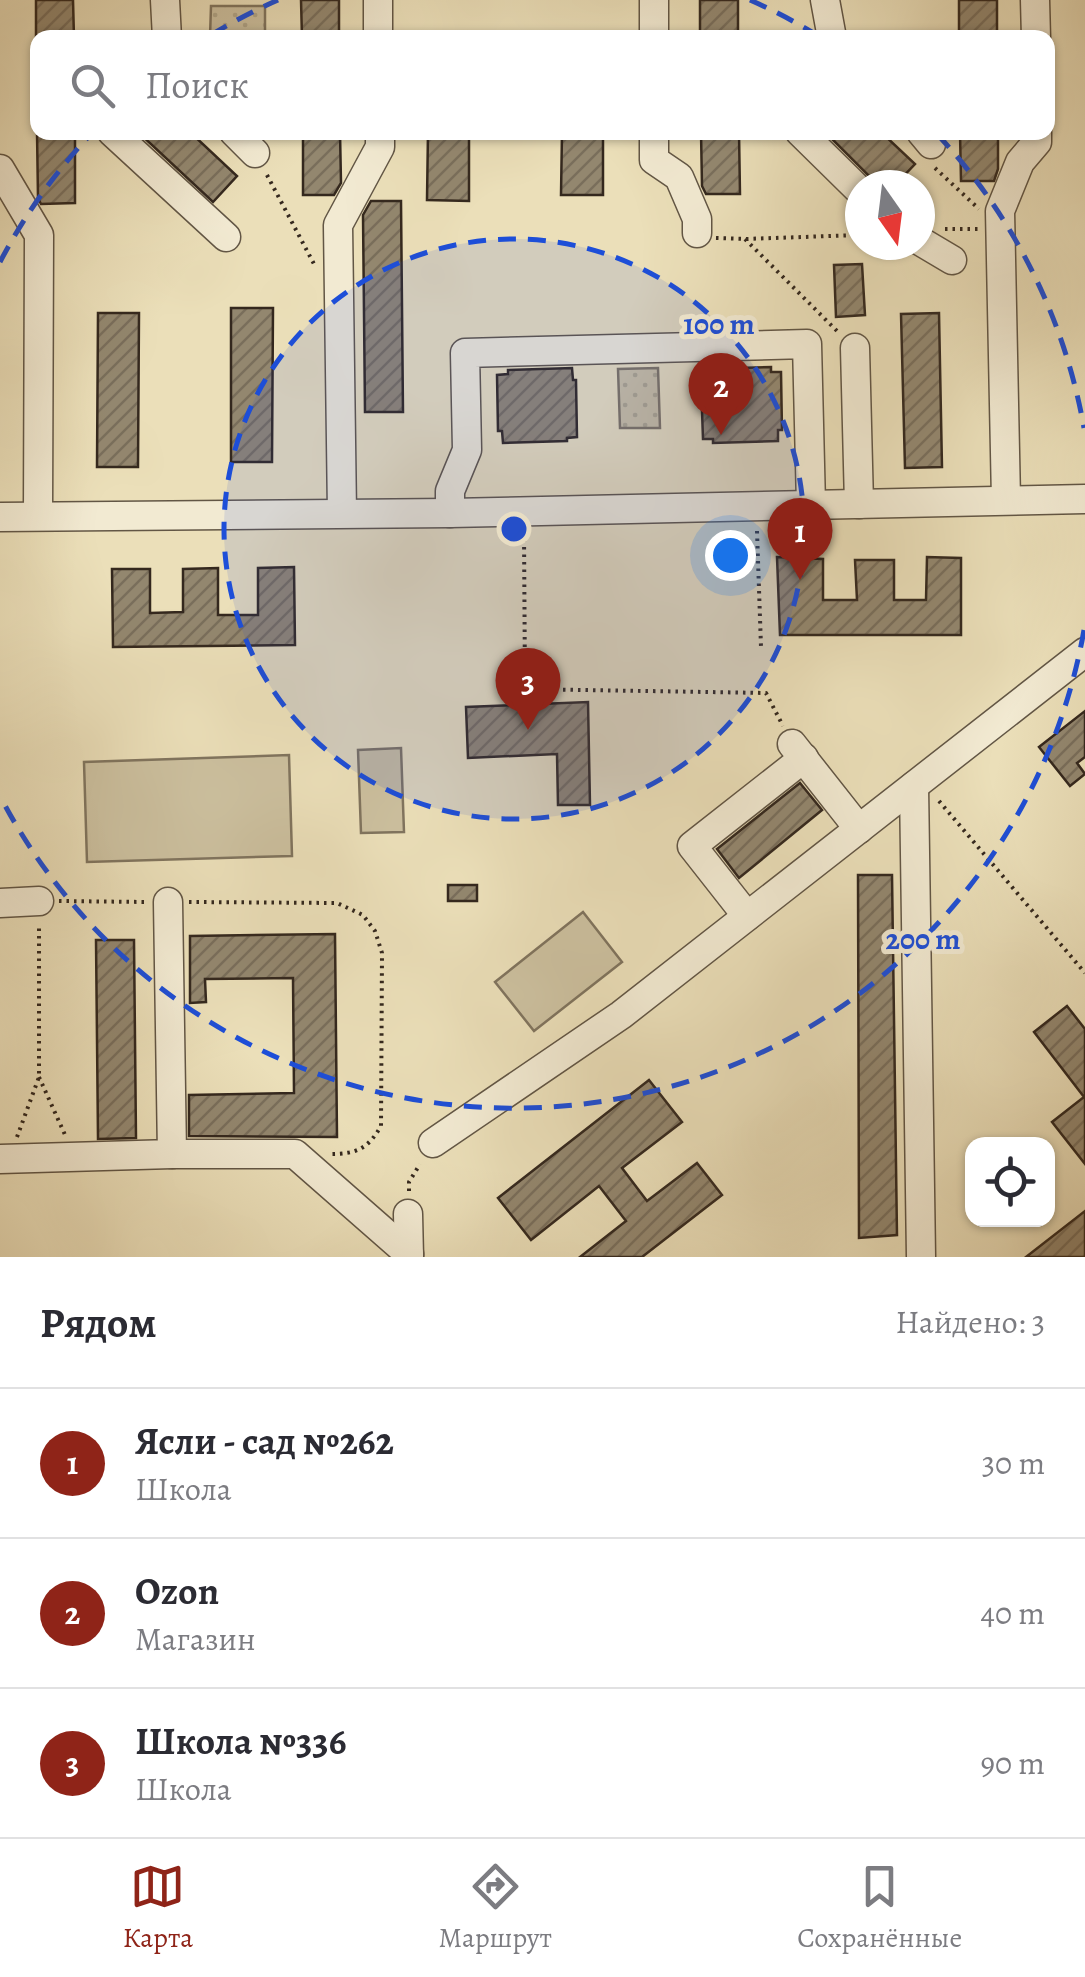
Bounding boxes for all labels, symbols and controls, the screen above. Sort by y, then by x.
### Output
search box [30,30,1055,140]
icon: search [65,58,120,113]
text: Поиск [145,59,249,111]
north arrow [845,170,935,260]
text: 100 m [683,304,755,344]
pin: 2 [688,352,754,435]
pin: 1 [768,498,832,580]
centre of rings [496,511,532,547]
your location [705,530,756,581]
pin: 3 [496,648,560,730]
text: 200 m [885,919,961,959]
map controls [965,1137,1055,1227]
button: locate [965,1137,1055,1227]
text: Рядом [40,1294,157,1351]
text: Найдено: 3 [896,1300,1045,1344]
text: Ясли - сад №262 [135,1415,394,1467]
text: 1 [67,1441,78,1485]
text: 30 m [982,1441,1045,1485]
text: Школа [135,1467,232,1511]
text: Ozon [135,1565,219,1617]
text: 2 [65,1591,80,1635]
text: 40 m [980,1591,1045,1635]
text: Магазин [135,1617,256,1661]
text: Школа №336 [135,1715,346,1767]
text: 3 [66,1741,79,1785]
text: 90 m [980,1741,1045,1785]
text: Школа [135,1767,232,1811]
tab: Карта [123,1859,193,1957]
tab: Маршрут [439,1859,552,1957]
tab: Сохранённые [797,1859,962,1957]

